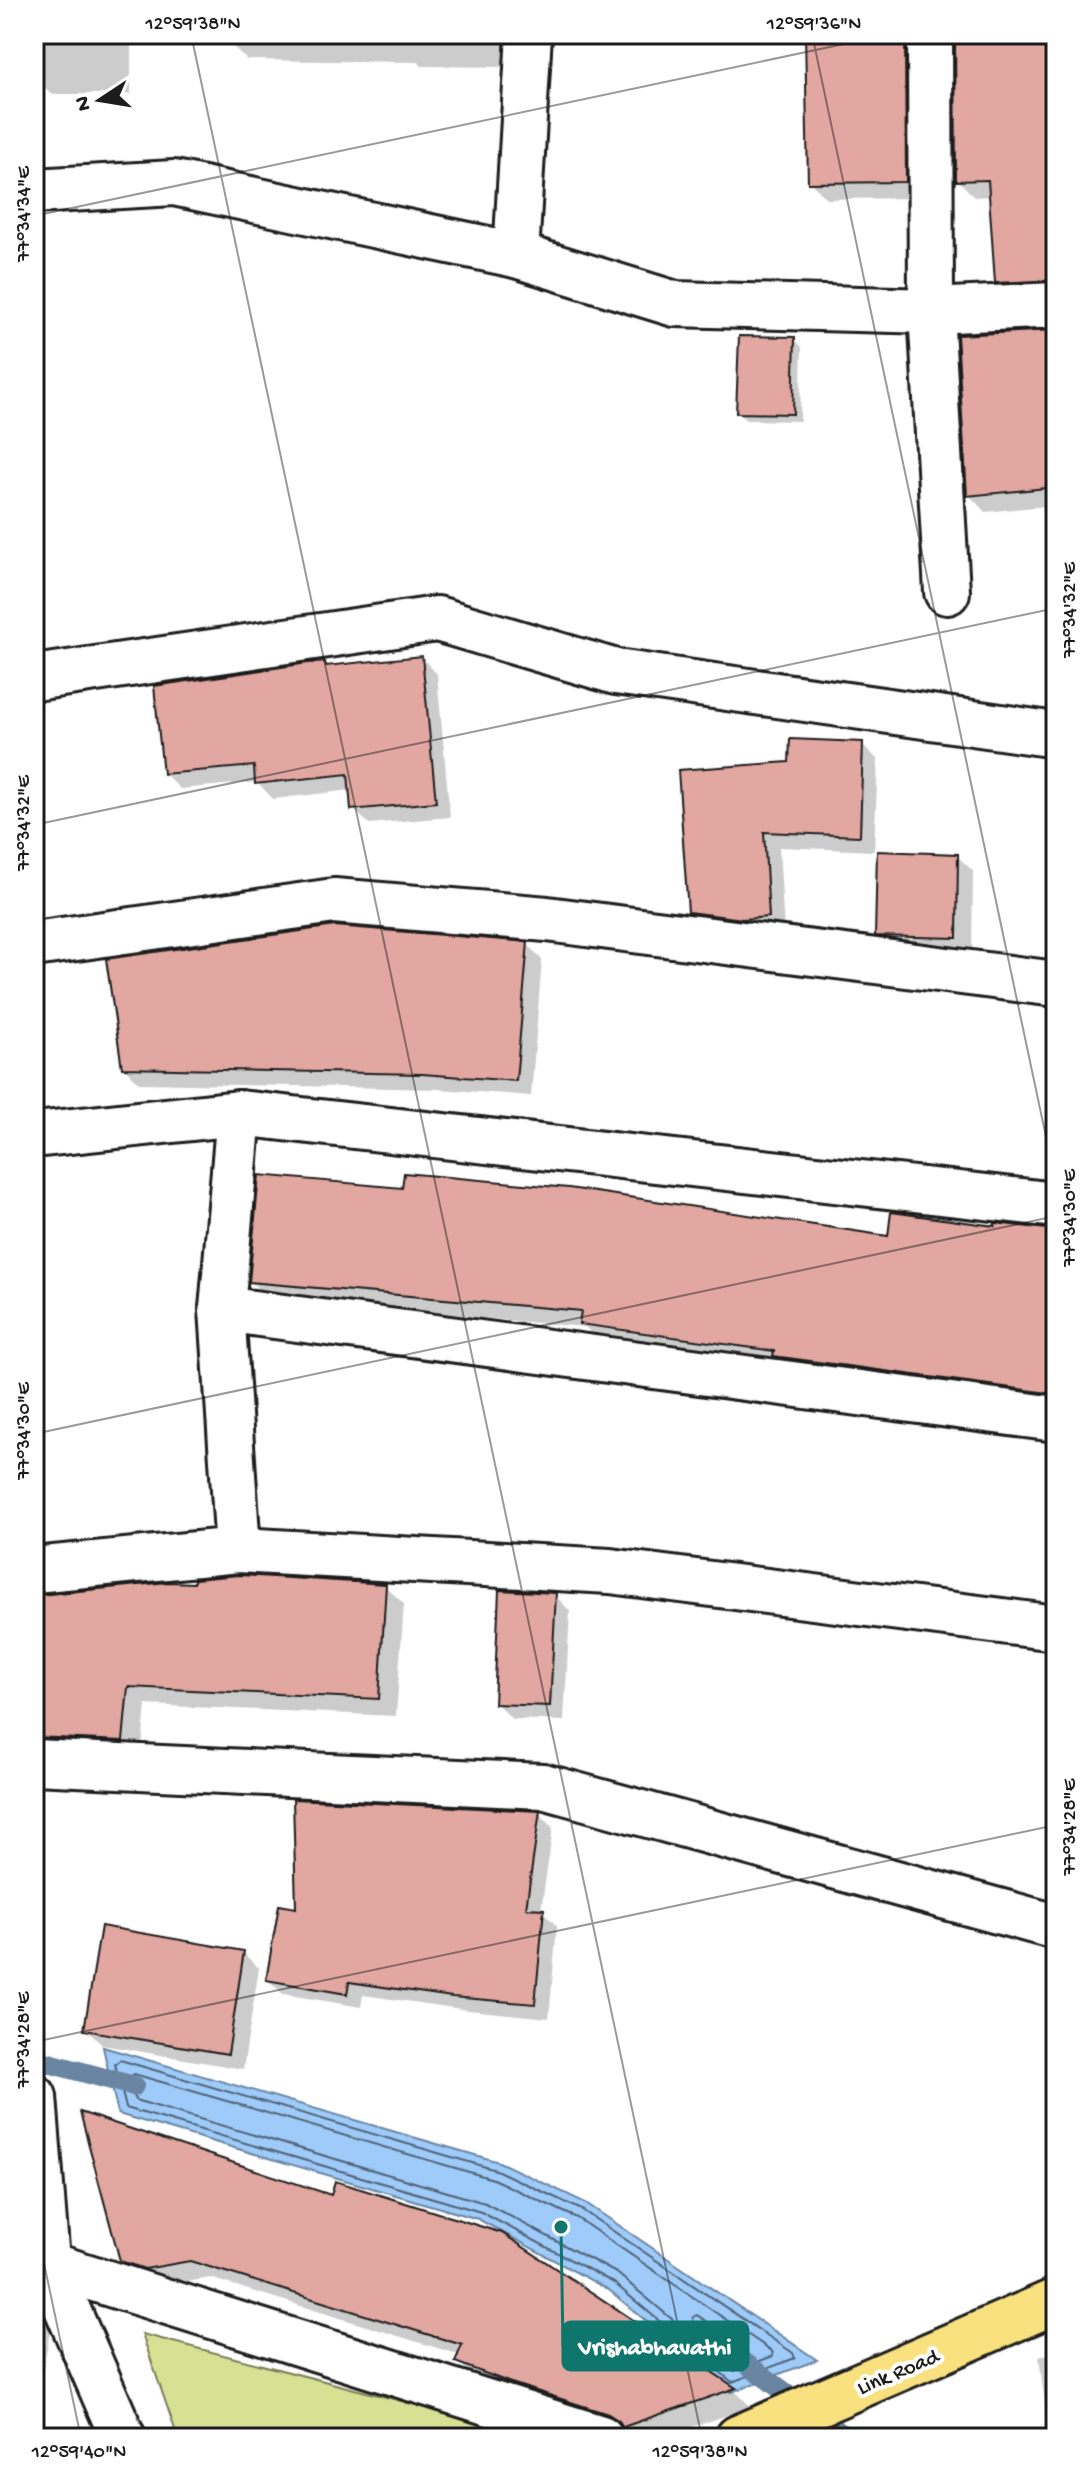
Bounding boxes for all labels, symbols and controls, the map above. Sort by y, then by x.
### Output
text: 12°59'38"N [144,14,241,37]
text: 12°59'36"N [766,14,861,37]
north arrow [60,60,140,140]
text: N [70,94,99,113]
text: 77°34'34"E [14,165,37,263]
text: 77°34'32"E [1060,561,1083,659]
text: 77°34'32"E [14,774,37,872]
text: 77°34'30"E [1060,1168,1083,1268]
text: 77°34'30"E [14,1381,37,1481]
text: 77°34'28"E [1060,1777,1083,1876]
text: 77°34'28"E [14,1990,37,2089]
callout: Vrishabhavathi [563,2322,748,2370]
text: Vrishabhavathi [578,2335,731,2364]
street label: Link Road [854,2344,945,2403]
text: 12°59'40"N [31,2442,126,2465]
text: 12°59'38"N [651,2442,748,2465]

